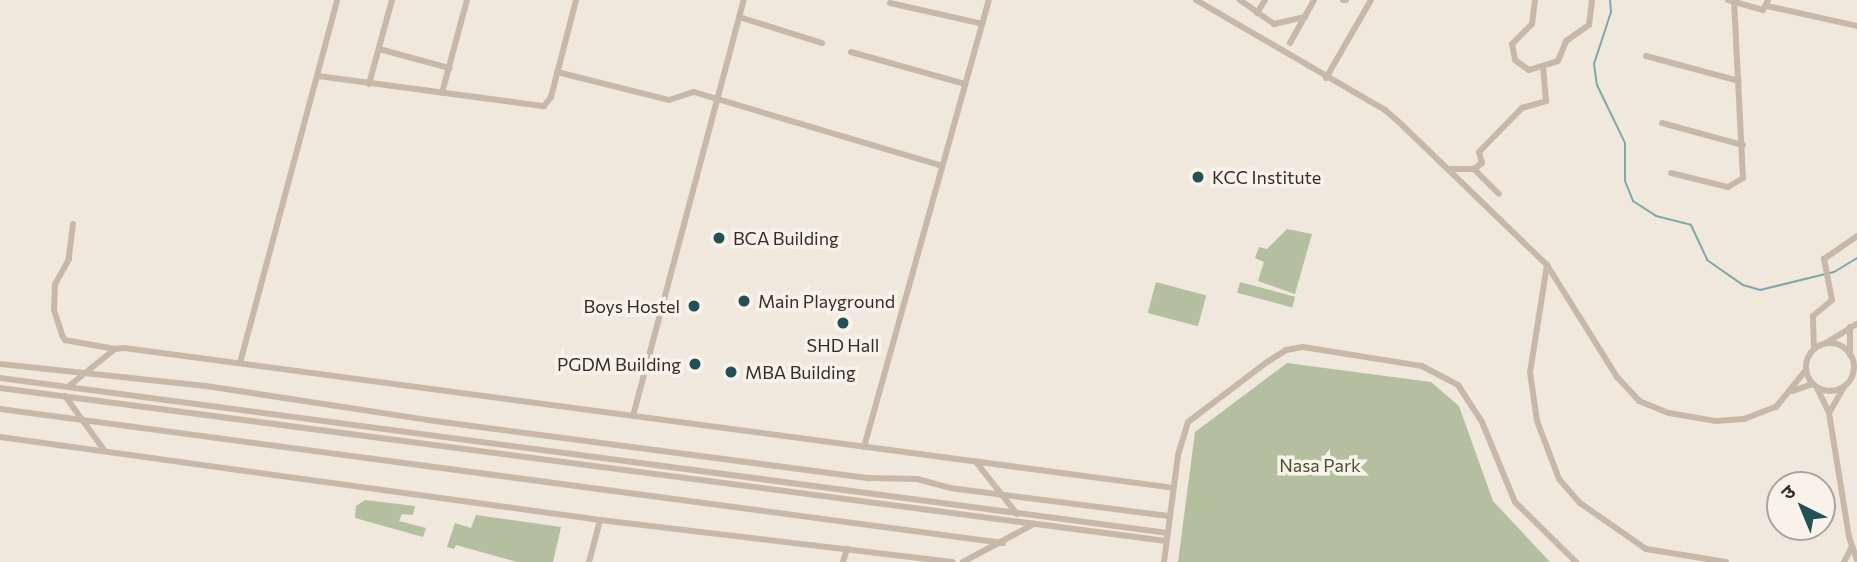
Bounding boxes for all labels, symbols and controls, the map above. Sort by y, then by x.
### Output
place label: KCC Institute [1212,166,1321,188]
marker: KCC Institute [1190,169,1206,185]
place label: BCA Building [733,227,839,249]
marker: BCA Building [711,230,727,246]
place label: Main Playground [758,290,895,312]
marker: Main Playground [736,293,752,309]
place label: Boys Hostel [584,295,680,317]
marker: Boys Hostel [686,298,702,314]
marker: SHD Hall [835,315,851,331]
place label: SHD Hall [807,334,879,356]
place label: PGDM Building [557,353,681,375]
marker: PGDM Building [687,356,703,372]
place label: MBA Building [745,361,856,383]
marker: MBA Building [723,364,739,380]
park label: Nasa Park [1279,454,1361,476]
north arrow [1766,471,1836,541]
text: उ [1776,480,1800,504]

